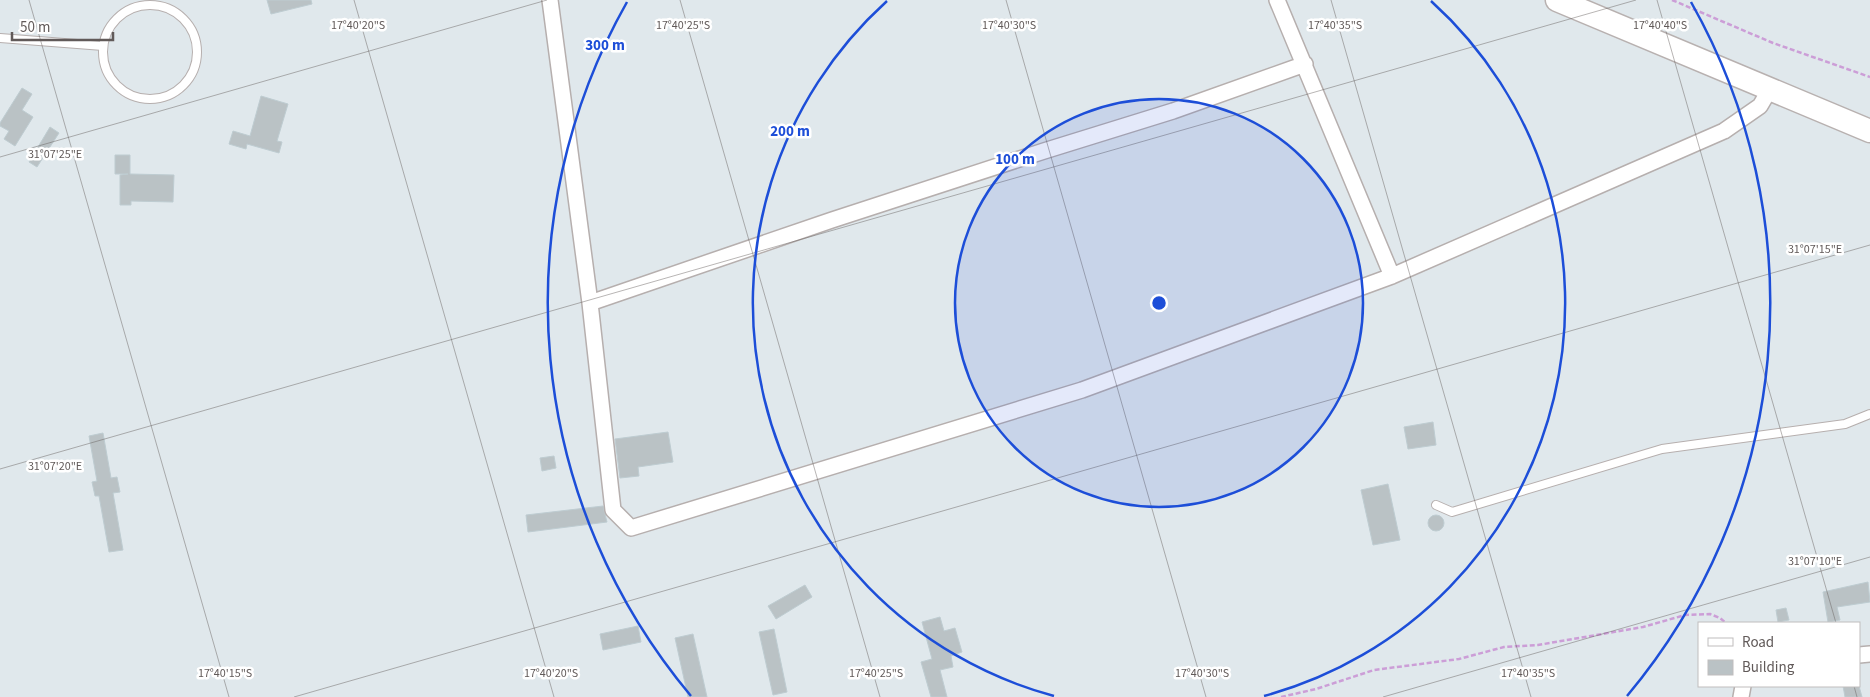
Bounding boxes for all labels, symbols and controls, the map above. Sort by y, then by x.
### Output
scale bar [12,10,114,42]
text: 50 m [20,17,50,38]
text: 17°40'20"S [331,17,385,34]
text: 17°40'25"S [656,17,710,34]
text: 17°40'30"S [982,17,1036,34]
text: 17°40'35"S [1308,17,1362,34]
text: 17°40'40"S [1633,17,1687,34]
text: 300 m [585,35,625,56]
text: 200 m [770,121,810,142]
text: 31°07'25"E [28,146,82,163]
text: 100 m [995,149,1035,170]
text: 31°07'15"E [1788,241,1842,258]
centre of rings [1150,294,1168,312]
text: 31°07'20"E [28,458,82,475]
text: 31°07'10"E [1788,553,1842,570]
legend [1698,622,1860,687]
text: Road [1742,632,1774,653]
text: Building [1742,657,1795,678]
text: 17°40'15"S [198,665,252,682]
text: 17°40'20"S [524,665,578,682]
text: 17°40'25"S [849,665,903,682]
text: 17°40'30"S [1175,665,1229,682]
text: 17°40'35"S [1501,665,1555,682]

